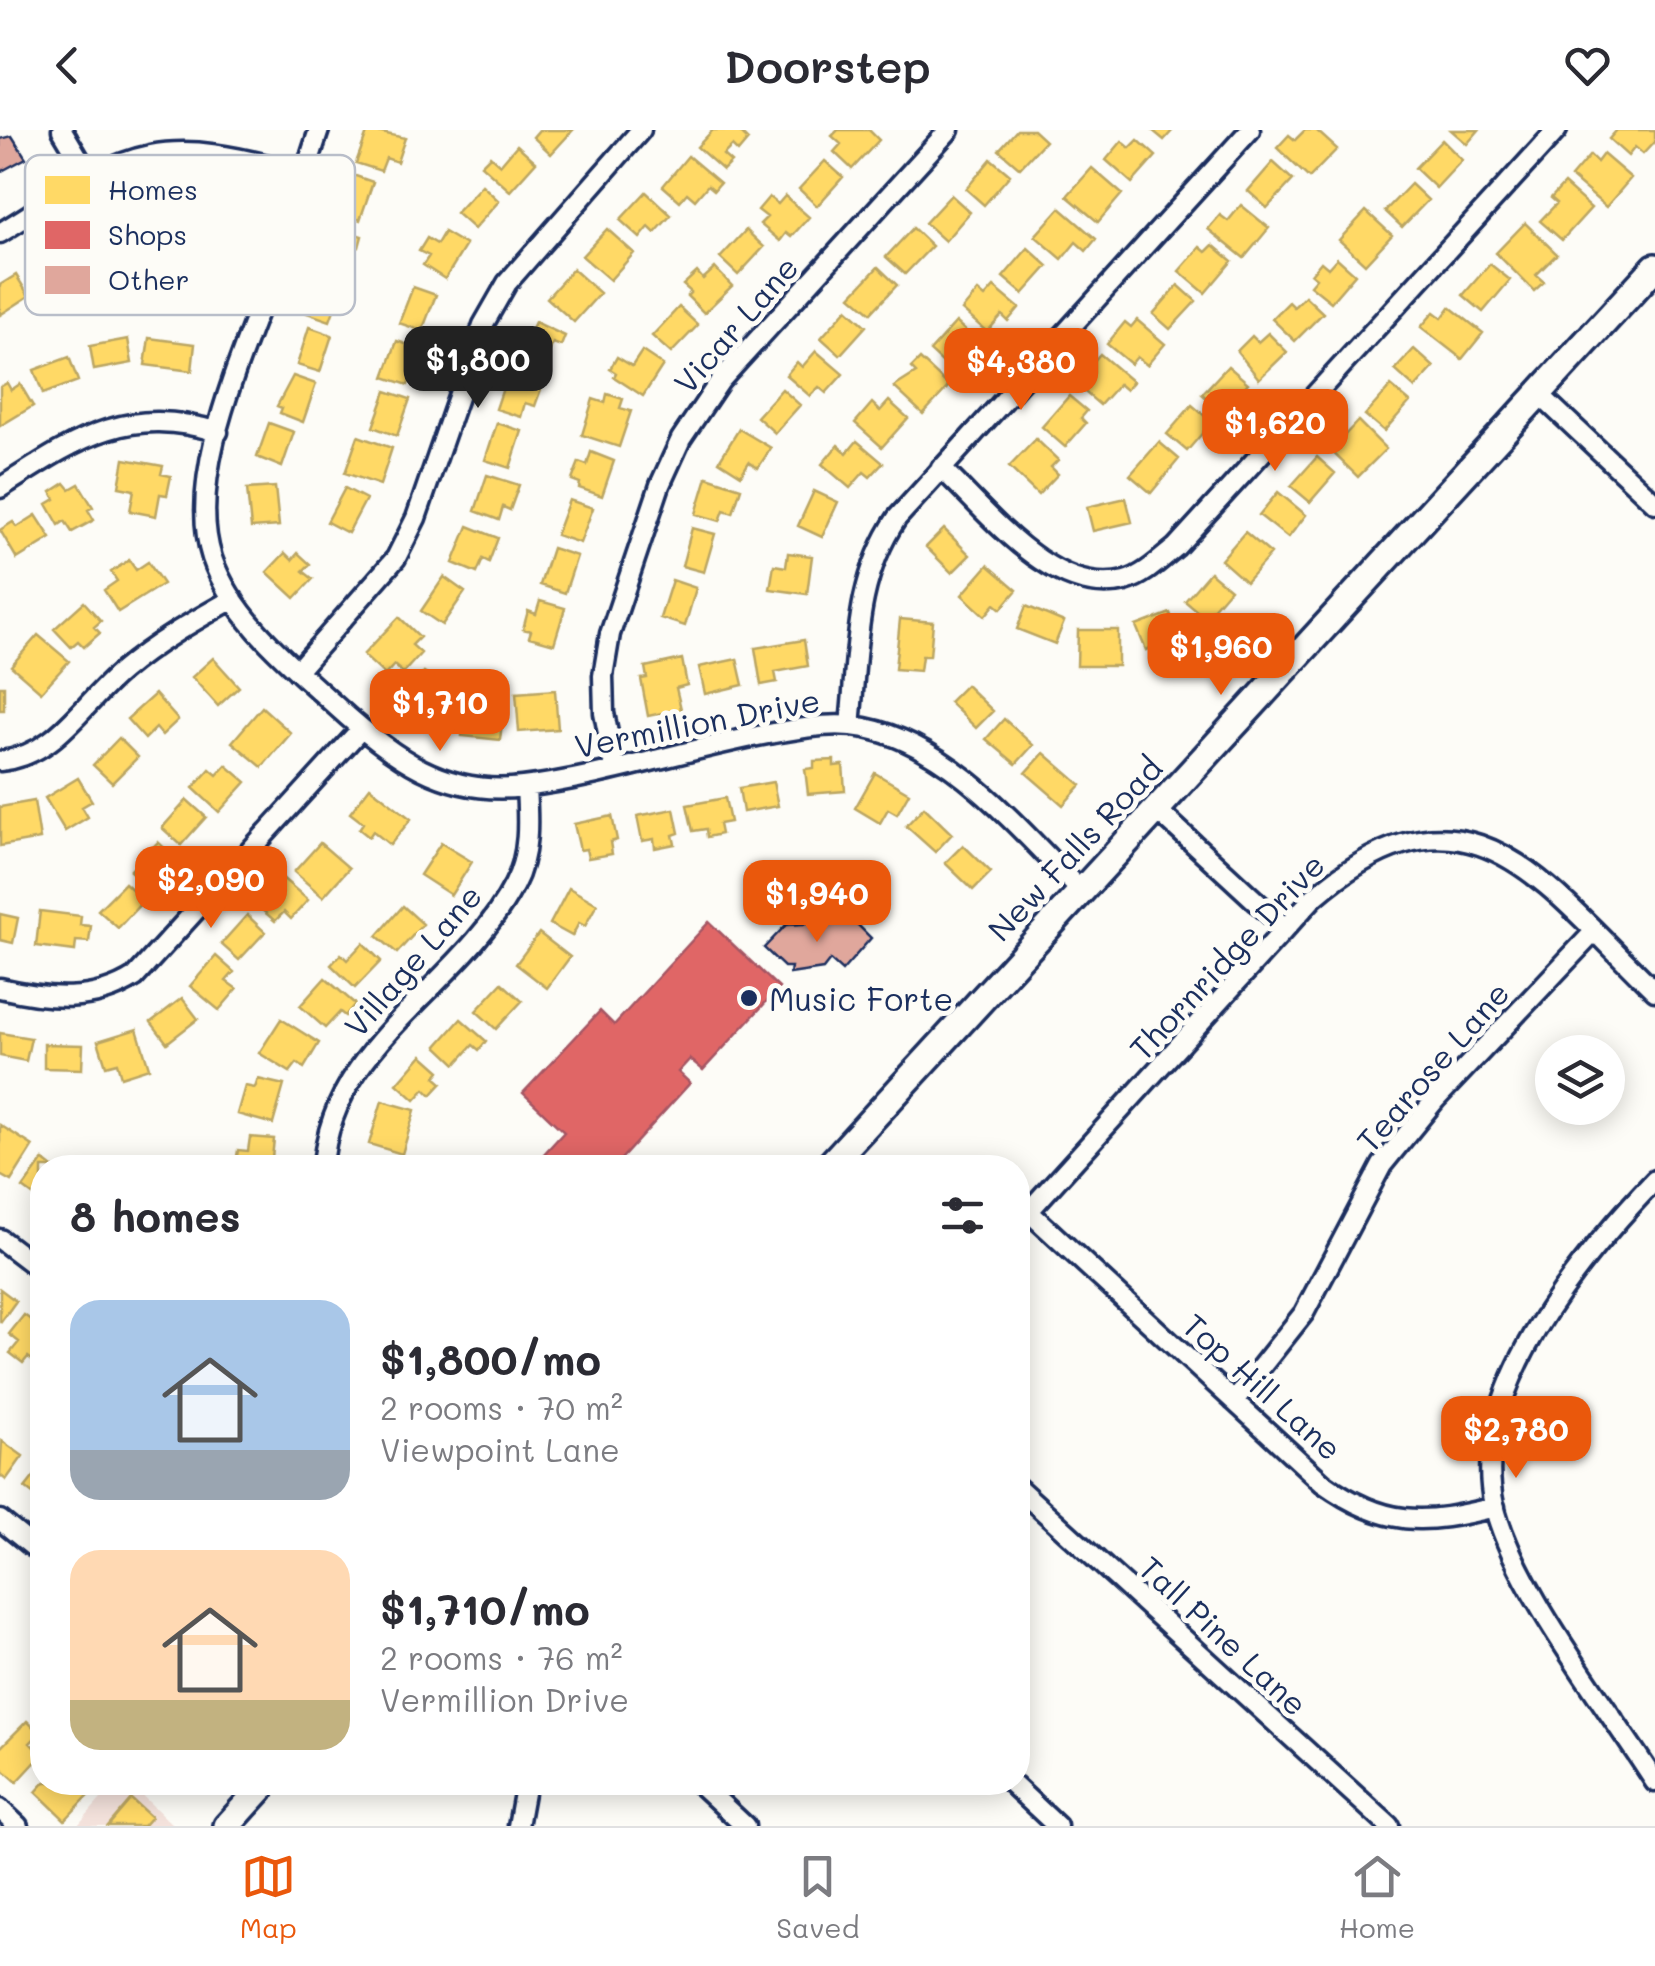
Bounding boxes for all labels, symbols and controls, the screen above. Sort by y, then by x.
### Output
text: Doorstep [724,36,931,94]
icon: back [40,38,95,93]
icon: heart [1560,38,1615,93]
legend [25,155,355,315]
text: Homes [108,171,198,207]
text: Shops [108,216,187,252]
street label: Vicar Lane [663,246,807,402]
text: Other [108,261,190,297]
pin: $1,800 [397,326,559,411]
pin: $4,380 [940,328,1102,413]
text: $1,800 [426,337,530,379]
text: $4,380 [966,339,1076,381]
pin: $1,620 [1194,389,1356,474]
text: $1,620 [1224,400,1326,442]
pin: $1,960 [1140,613,1302,698]
text: $1,960 [1170,624,1272,666]
pin: $1,710 [359,669,521,754]
street label: Vermillion Drive [571,678,823,766]
text: $1,710 [392,680,488,722]
street label: New Falls Road [978,747,1170,949]
street label: Thornridge Drive [1119,844,1333,1068]
pin: $2,090 [130,846,292,931]
text: $2,090 [157,857,265,899]
pin: $1,940 [736,860,898,945]
text: $1,940 [765,871,869,913]
street label: Village Lane [334,875,490,1045]
street label: Tearose Lane [1346,972,1518,1160]
place label: Music Forte [769,977,953,1019]
marker: Music Forte [738,987,760,1009]
map controls [1535,1035,1625,1125]
button: layers [1535,1035,1625,1125]
text: 8 homes [70,1188,241,1243]
icon: filters [935,1188,990,1243]
street label: Top Hill Lane [1175,1303,1351,1469]
text: $1,800/mo [380,1331,601,1386]
icon: home [150,1340,270,1460]
text: 2 rooms · 70 m² [380,1386,623,1428]
pin: $2,780 [1435,1396,1597,1481]
text: $2,780 [1463,1407,1569,1449]
text: Viewpoint Lane [380,1428,620,1470]
street label: Tall Pine Lane [1131,1546,1317,1724]
text: $1,710/mo [380,1581,590,1636]
icon: home [150,1590,270,1710]
text: 2 rooms · 76 m² [380,1636,623,1678]
text: Vermillion Drive [380,1678,629,1720]
tab: Map [240,1849,297,1945]
tab: Saved [776,1849,859,1945]
tab: Home [1339,1849,1415,1945]

